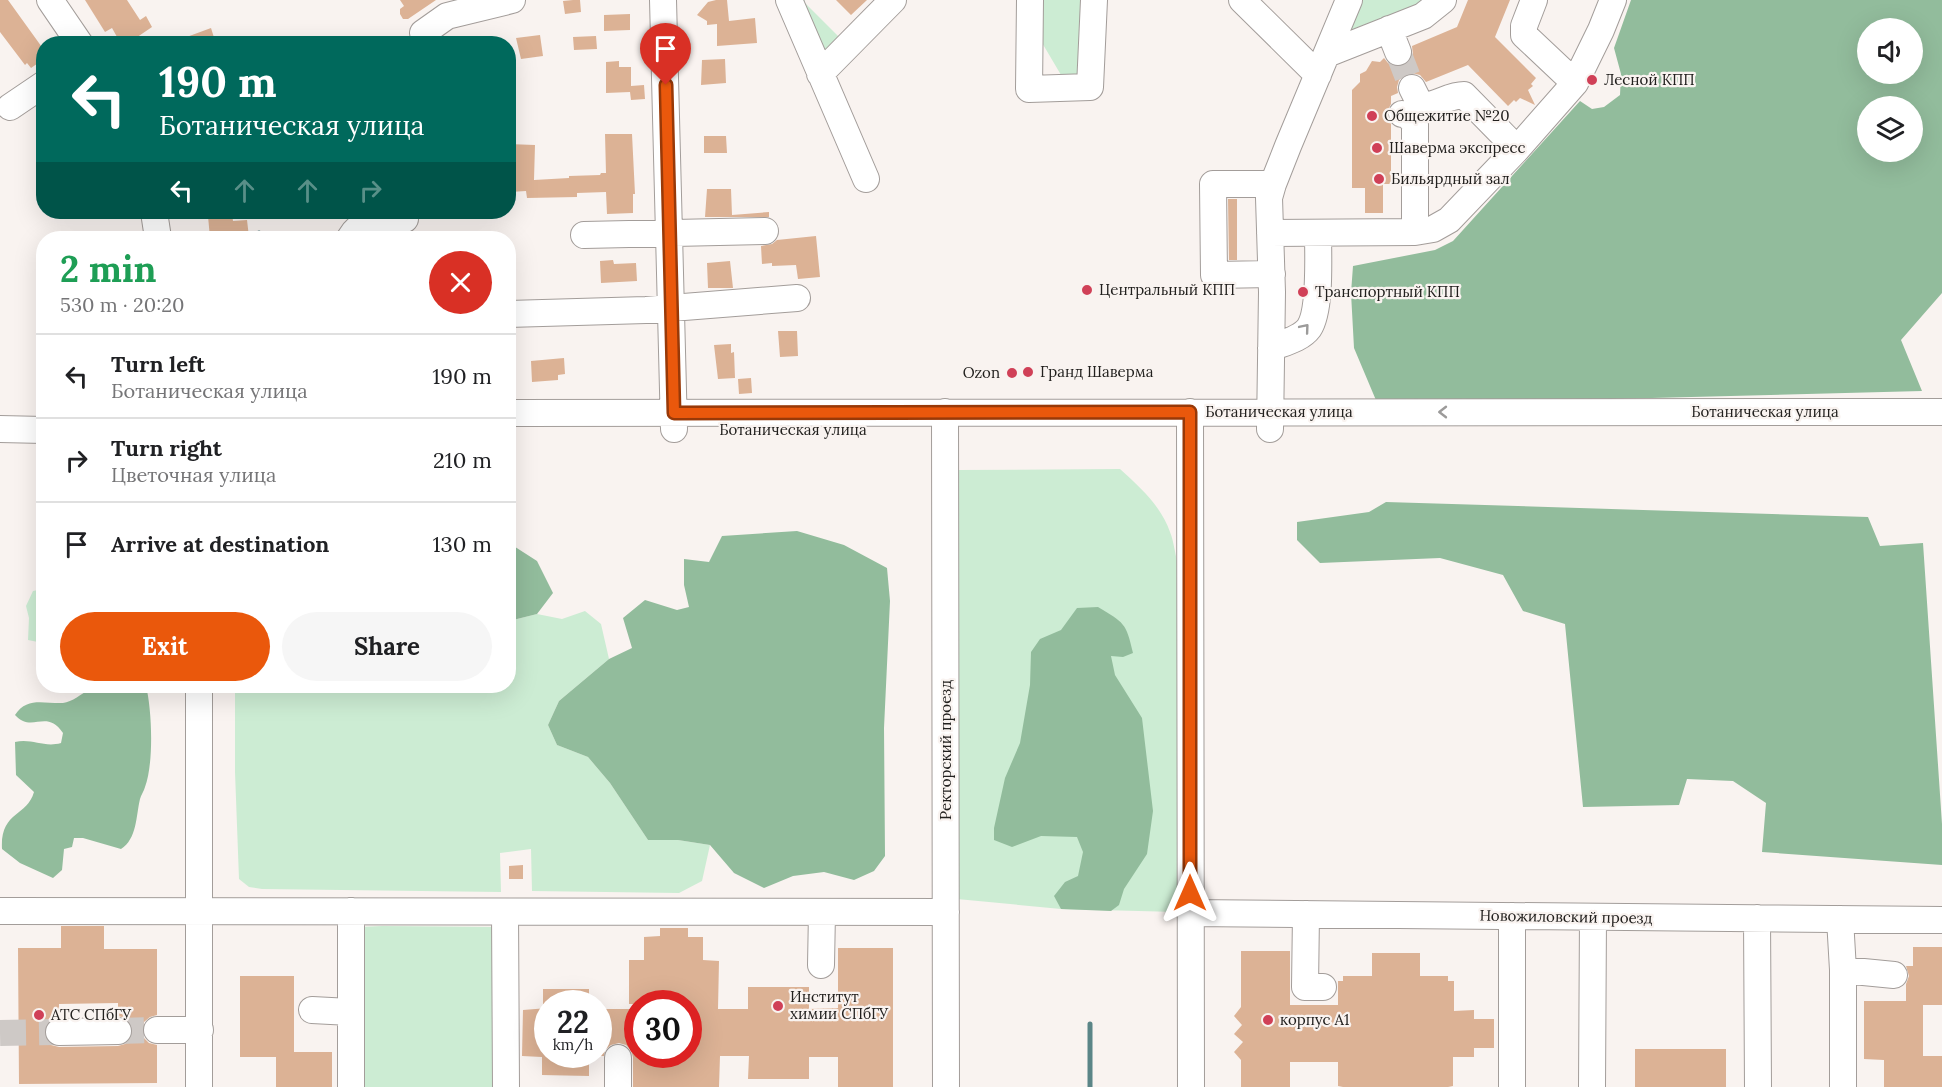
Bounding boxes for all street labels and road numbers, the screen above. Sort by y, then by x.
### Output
street label: Ботаническая улица [1205,402,1353,421]
street label: Ботаническая улица [1691,402,1839,421]
street label: Ботаническая улица [719,420,867,439]
street label: Ректорский проезд [936,680,955,820]
street label: Новожиловский проезд [1479,905,1653,928]

